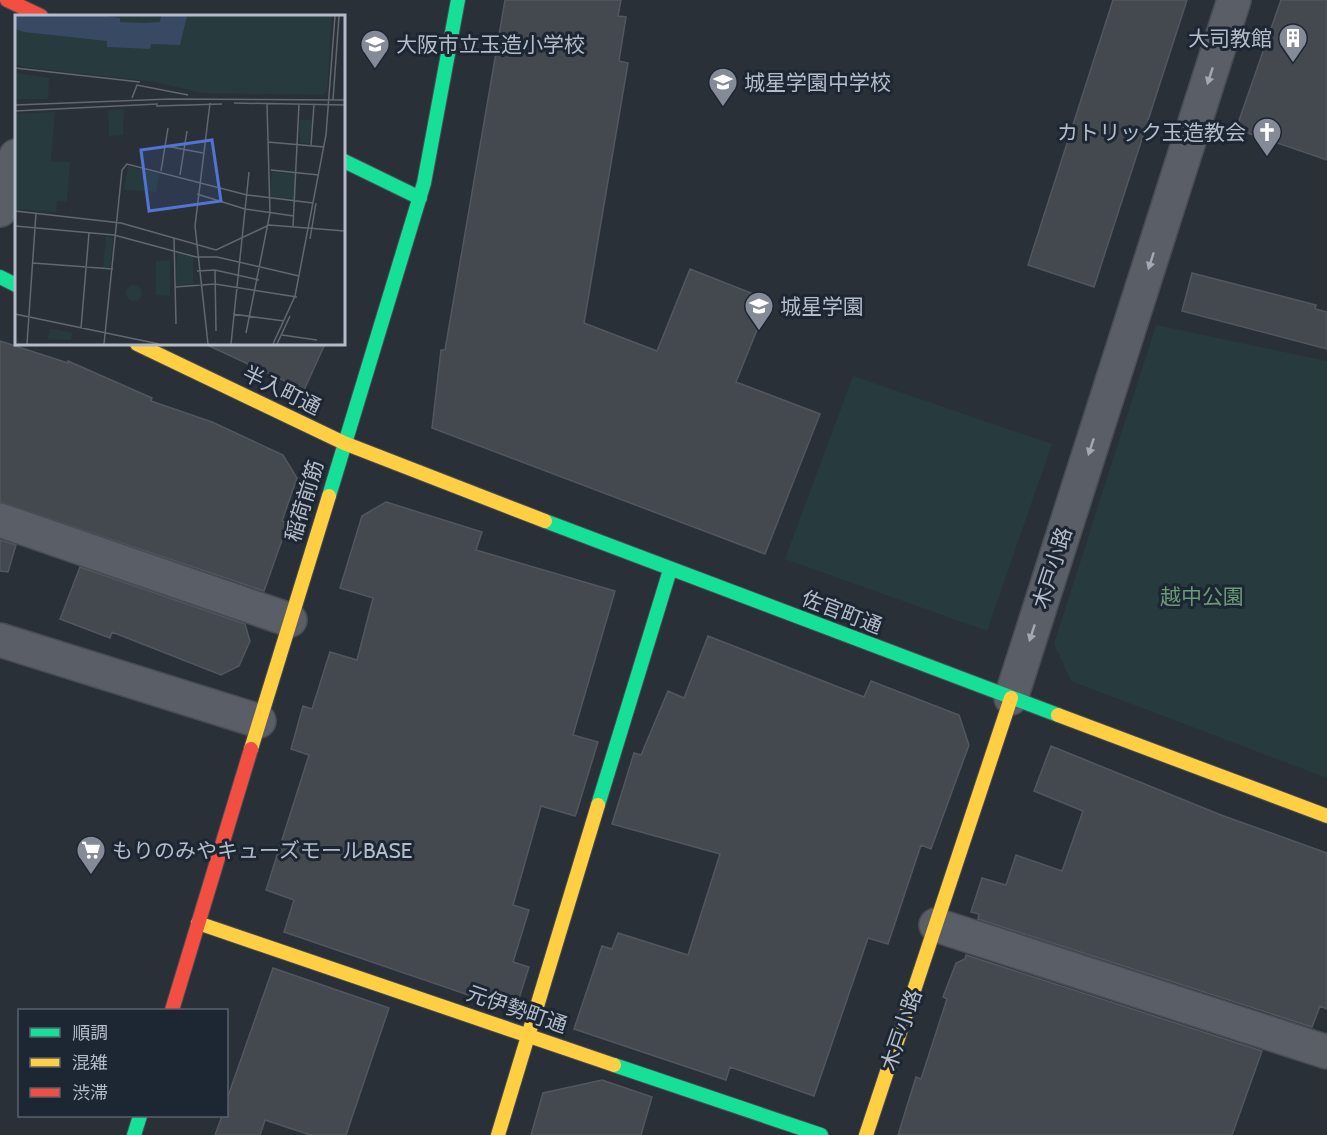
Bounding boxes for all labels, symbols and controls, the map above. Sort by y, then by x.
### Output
inset map [15,15,345,345]
building icon: 大司教館 [1277,22,1309,64]
place label: 大司教館 [1188,26,1272,51]
school or university icon: 大阪市立玉造小学校 [359,28,391,70]
place label: 大阪市立玉造小学校 [396,32,585,57]
school or university icon: 城星学園中学校 [707,66,739,108]
one-way arrow [1205,67,1214,85]
place label: 城星学園中学校 [744,70,891,95]
church icon: カトリック玉造教会 [1251,116,1283,158]
place label: カトリック玉造教会 [1057,120,1246,145]
one-way arrow [1145,252,1155,270]
school or university icon: 城星学園 [743,290,775,332]
place label: 城星学園 [780,294,864,319]
street label: 半入町通 [239,360,325,420]
one-way arrow [1086,438,1095,456]
street label: 稲荷前筋 [280,457,328,545]
street label: 木戸小路 [1027,524,1077,612]
park label: 越中公園 [1160,584,1244,609]
street label: 佐官町通 [798,585,886,639]
one-way arrow [1027,624,1036,642]
supermarket icon: もりのみやキューズモールBASE [75,834,107,876]
place label: もりのみやキューズモールBASE [112,838,412,863]
street label: 元伊勢町通 [463,980,571,1038]
street label: 木戸小路 [876,986,926,1074]
legend [18,1009,228,1117]
text: 順調 [72,1022,108,1044]
text: 混雑 [72,1052,108,1074]
text: 渋滞 [72,1082,108,1104]

